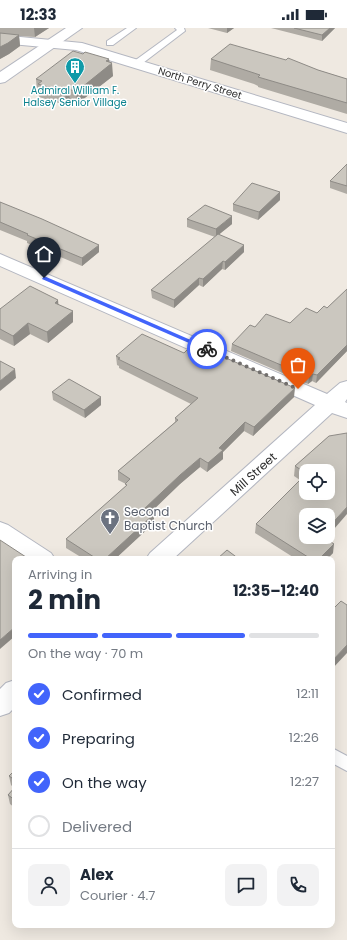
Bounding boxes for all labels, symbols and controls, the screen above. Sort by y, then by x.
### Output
text: 12:33 [20,4,57,25]
building icon: Admiral William F. Halsey Senior Village [64,56,86,84]
street label: North Perry Street [156,63,244,103]
place label: Admiral William F. Halsey Senior Village [23,83,127,110]
pin [27,237,61,278]
icon: home [33,243,55,265]
courier [187,329,227,369]
icon: bike [196,338,218,360]
pin [281,348,315,389]
icon: bag [287,354,309,376]
street label: Mill Street [226,448,280,500]
map controls [299,464,335,544]
button: locate [299,464,335,500]
place label: Second Baptist Church [124,503,213,534]
church icon: Second Baptist Church [99,507,121,535]
button: layers [299,508,335,544]
text: Arriving in [28,565,92,584]
text: 12:35–12:40 [233,580,319,601]
text: 2 min [28,582,101,618]
text: On the way · 70 m [28,644,143,663]
icon: check [28,683,50,705]
text: Confirmed [62,684,142,705]
text: 12:11 [296,684,319,703]
icon: check [28,727,50,749]
text: Preparing [62,728,135,749]
text: 12:26 [289,728,319,747]
icon: check [28,771,50,793]
text: On the way [62,772,147,793]
text: 12:27 [290,772,319,791]
text: Delivered [62,816,132,837]
button: person [28,864,70,906]
text: Alex [80,864,114,885]
button: chat [225,864,267,906]
button: phone [277,864,319,906]
text: Courier · 4.7 [80,886,155,905]

